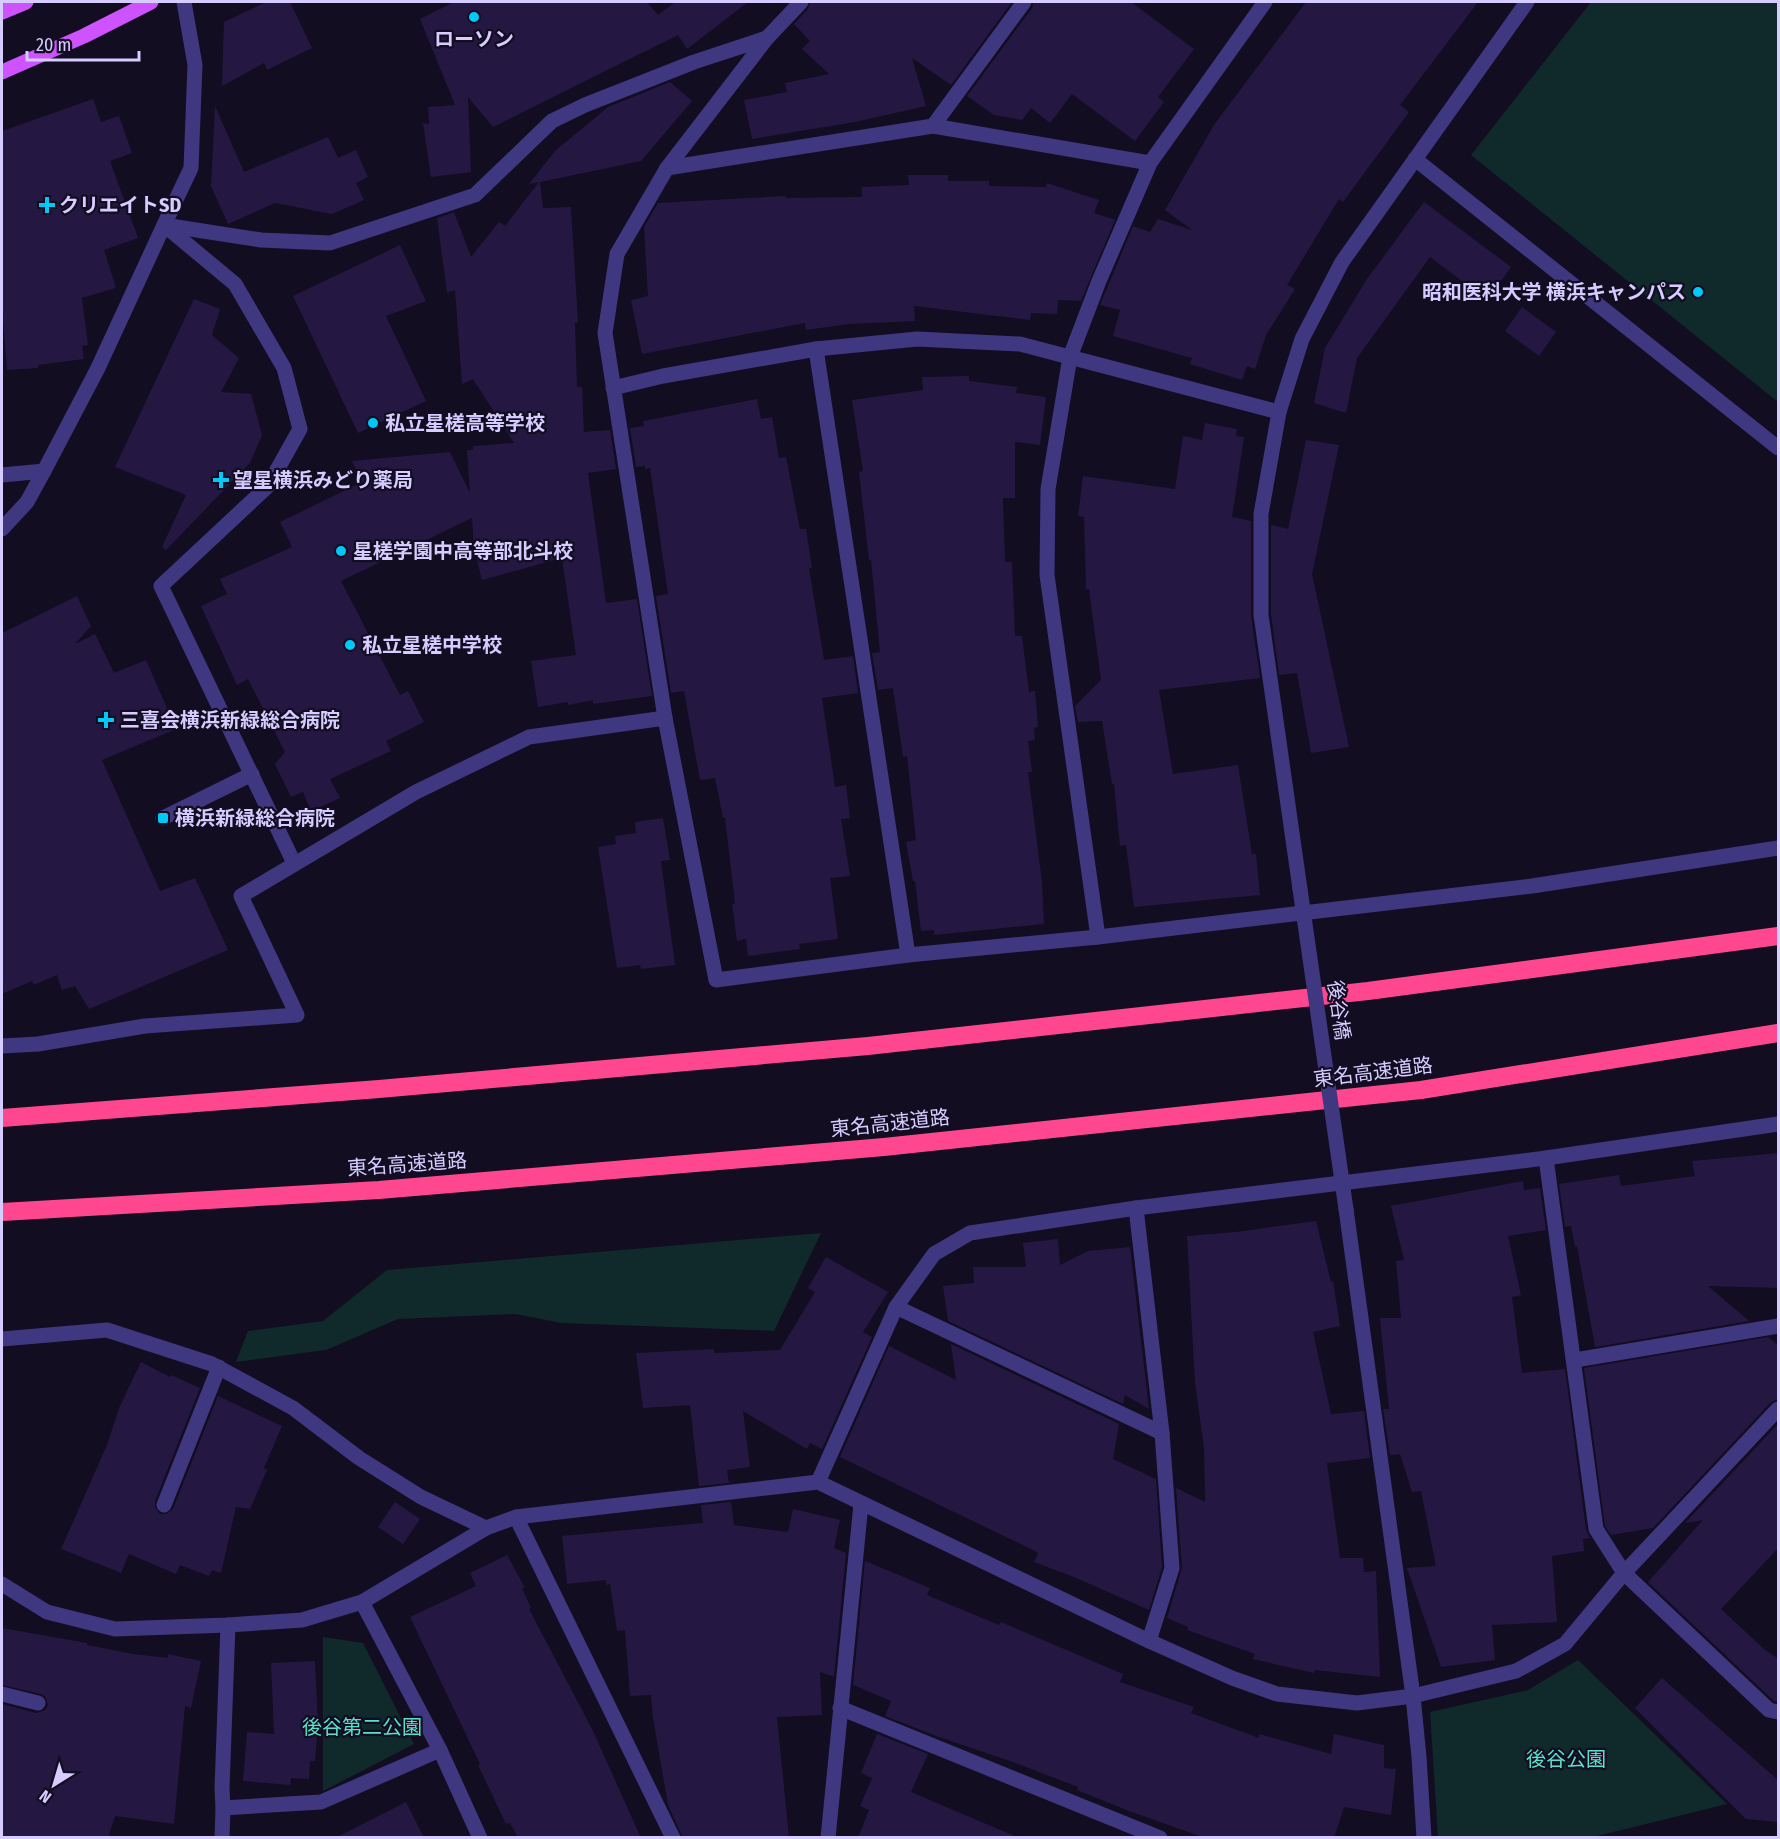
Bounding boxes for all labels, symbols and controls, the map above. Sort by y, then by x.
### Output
marker: ローソン [467,10,481,24]
scale bar [27,24,140,62]
place label: ローソン [434,27,514,51]
text: 20 m [36,34,71,56]
place label: クリエイトSD [59,193,181,217]
marker: クリエイトSD [40,198,54,212]
place label: 昭和医科大学 横浜キャンパス [1422,280,1686,304]
marker: 昭和医科大学 横浜キャンパス [1691,285,1705,299]
place label: 私立星槎高等学校 [385,411,545,435]
marker: 私立星槎高等学校 [366,416,380,430]
place label: 望星横浜みどり薬局 [233,468,413,492]
marker: 望星横浜みどり薬局 [214,473,228,487]
place label: 星槎学園中高等部北斗校 [353,539,573,563]
marker: 星槎学園中高等部北斗校 [334,544,348,558]
place label: 私立星槎中学校 [362,633,502,657]
marker: 私立星槎中学校 [343,638,357,652]
place label: 三喜会横浜新緑総合病院 [120,708,340,732]
marker: 三喜会横浜新緑総合病院 [97,711,115,729]
place label: 横浜新緑総合病院 [175,806,335,830]
marker: 横浜新緑総合病院 [156,811,170,825]
street label: 後谷橋 [1323,979,1355,1041]
street label: 東名高速道路 [1312,1053,1434,1091]
street label: 東名高速道路 [829,1105,951,1141]
street label: 東名高速道路 [346,1148,468,1180]
park label: 後谷第二公園 [302,1715,422,1739]
park label: 後谷公園 [1526,1747,1606,1771]
north arrow [24,1755,84,1815]
text: N [36,1786,55,1807]

